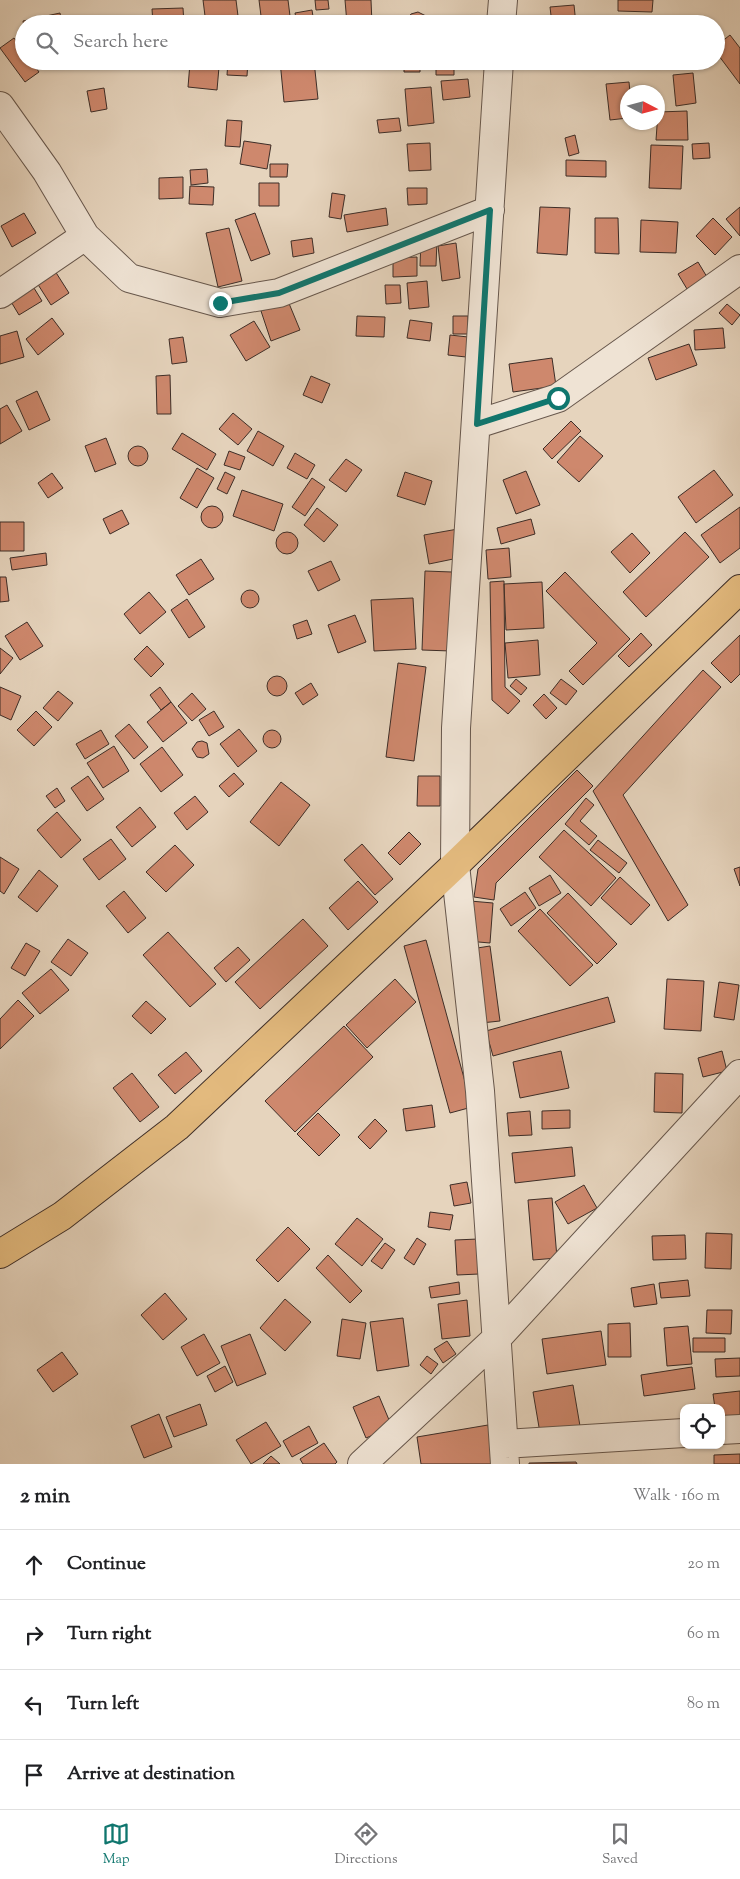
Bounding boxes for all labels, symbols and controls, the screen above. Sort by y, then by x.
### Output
search box [15,15,725,70]
icon: search [33,29,61,57]
text: Search here [73,29,168,56]
north arrow [620,85,665,130]
route end [209,292,232,315]
route start [547,387,570,410]
map controls [680,1404,725,1449]
button: locate [680,1404,725,1449]
text: 2 min [20,1482,70,1512]
text: Walk · 160 m [633,1485,720,1508]
icon: ahead [20,1551,48,1579]
text: Continue [67,1551,146,1578]
text: 20 m [687,1553,720,1576]
icon: right [20,1621,48,1649]
text: Turn right [67,1621,151,1648]
text: 60 m [687,1623,720,1646]
icon: left [20,1691,48,1719]
text: Turn left [67,1691,139,1718]
text: 80 m [687,1693,720,1716]
icon: arrive [20,1761,48,1789]
text: Arrive at destination [67,1761,235,1788]
tab: Map [102,1820,130,1870]
tab: Directions [334,1820,398,1870]
tab: Saved [602,1820,638,1870]

